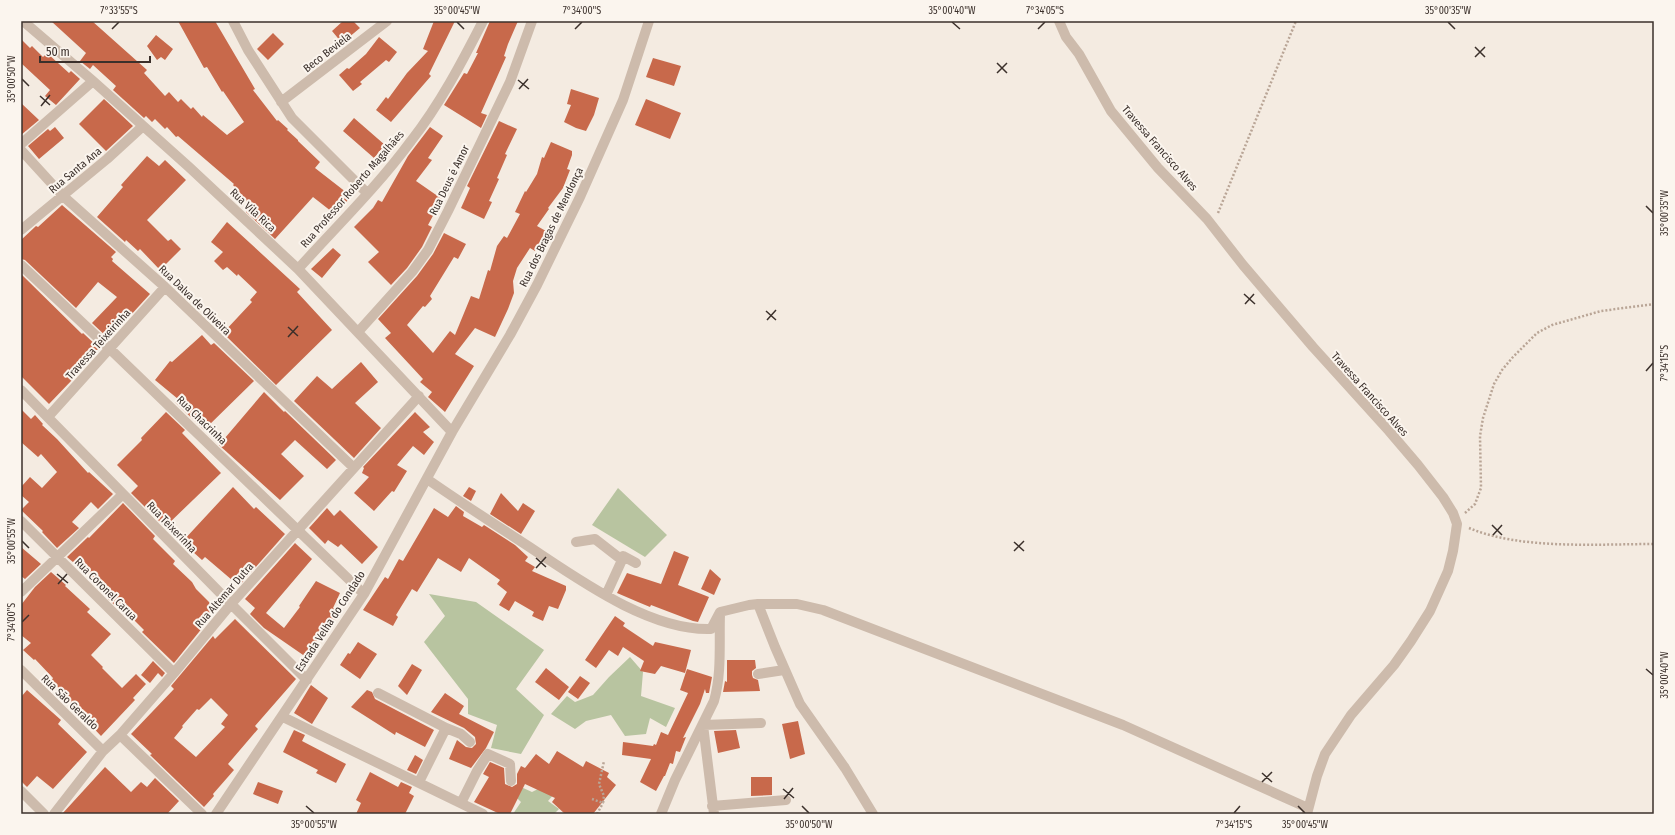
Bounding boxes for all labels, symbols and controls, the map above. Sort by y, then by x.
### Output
text: 7°33'55"S [100,5,138,17]
text: 35°00'45"W [434,5,480,17]
text: 7°34'00"S [563,5,601,17]
text: 35°00'40"W [929,5,976,17]
text: 7°34'05"S [1026,5,1064,17]
text: 35°00'35"W [1425,5,1472,17]
street label: Beco Beviela [301,30,354,75]
scale bar [40,38,150,64]
text: 50 m [46,45,70,59]
text: 35°00'50"W [6,55,18,103]
street label: Travessa Francisco Alves [1119,103,1200,194]
street label: Rua Professor Roberto Magalhães [298,128,407,251]
street label: Rua Deus é Amor [427,143,472,217]
street label: Rua Santa Ana [46,145,104,196]
street label: Rua dos Bragas de Mendonça [517,165,586,289]
street label: Rua Vila Rica [227,186,278,235]
text: 35°00'35"W [1659,189,1671,236]
street label: Rua Dalva de Oliveira [156,263,233,338]
street label: Travessa Teixeirinha [63,306,133,382]
text: 7°34'15"S [1659,345,1671,381]
street label: Travessa Francisco Alves [1328,350,1411,439]
street label: Rua Chacrinha [174,393,229,448]
street label: Rua Teixerinha [144,499,199,556]
text: 35°00'55"W [6,517,18,564]
street label: Rua Coronel Carua [72,555,140,623]
street label: Rua Altemar Dutra [193,560,256,631]
street label: Estrada Velha do Condado [293,568,368,674]
text: 7°34'00"S [6,603,18,641]
text: 35°00'40"W [1659,651,1671,698]
street label: Rua São Geraldo [39,672,101,733]
text: 35°00'55"W [291,819,338,831]
text: 35°00'50"W [786,819,833,831]
text: 7°34'15"S [1216,819,1252,831]
text: 35°00'45"W [1282,819,1328,831]

